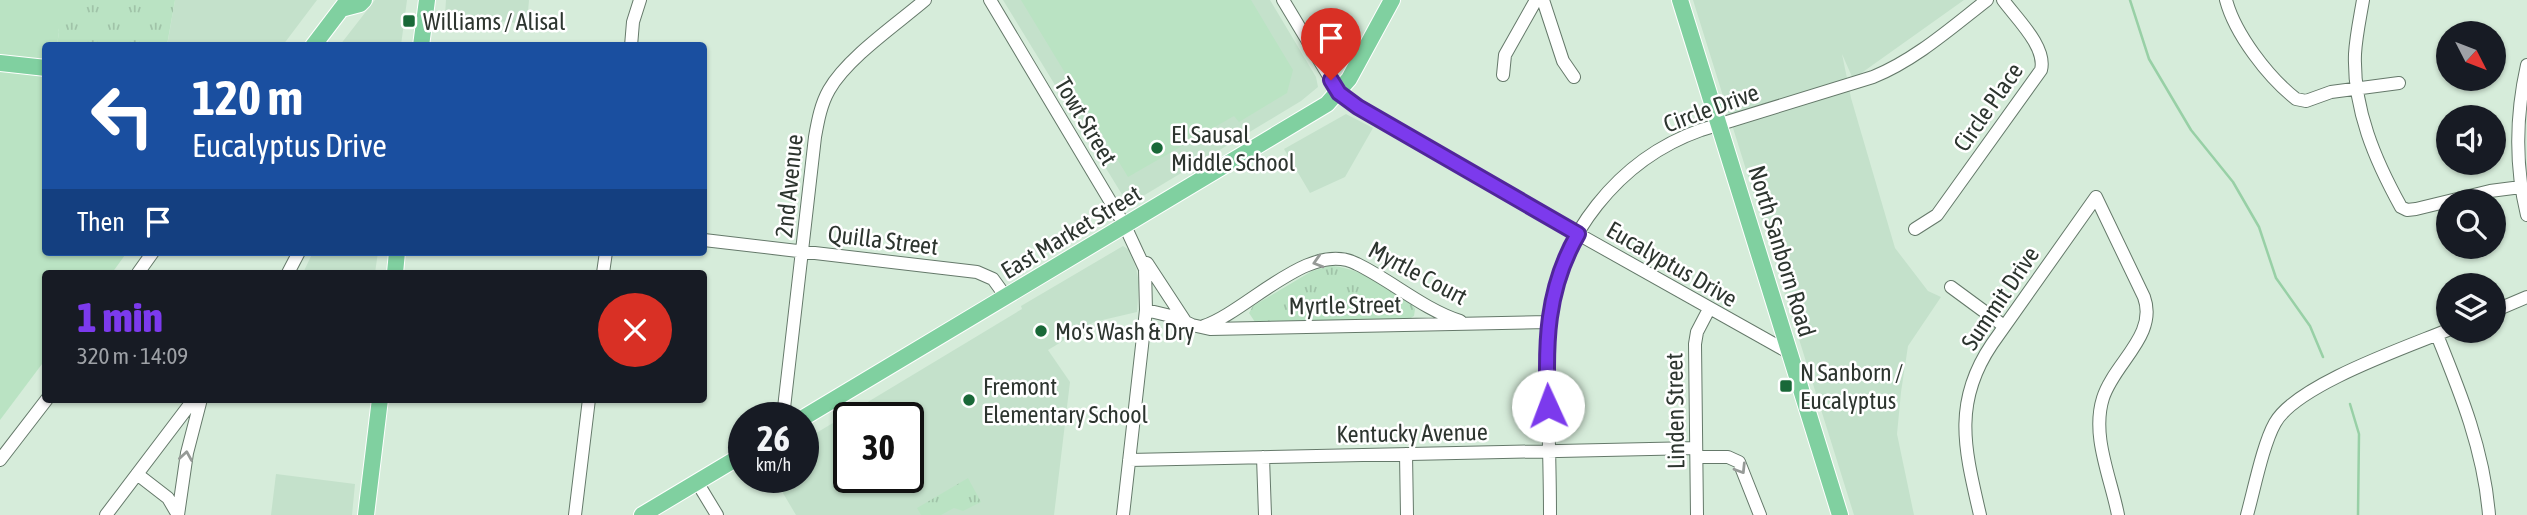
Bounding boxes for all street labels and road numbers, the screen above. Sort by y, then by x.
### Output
street label: Circle Place [1948,58,2028,156]
street label: Towt Street [1049,72,1123,170]
street label: Circle Drive [1660,78,1762,138]
street label: 2nd Avenue [770,133,808,239]
street label: North Sanborn Road [1743,162,1821,340]
street label: East Market Street [996,180,1146,284]
street label: Eucalyptus Drive [1602,216,1742,312]
street label: Quilla Street [826,220,940,260]
street label: Myrtle Court [1364,236,1472,310]
street label: Summit Drive [1956,241,2044,355]
street label: Myrtle Street [1288,291,1402,319]
street label: Linden Street [1660,353,1690,469]
street label: Kentucky Avenue [1336,418,1488,448]

